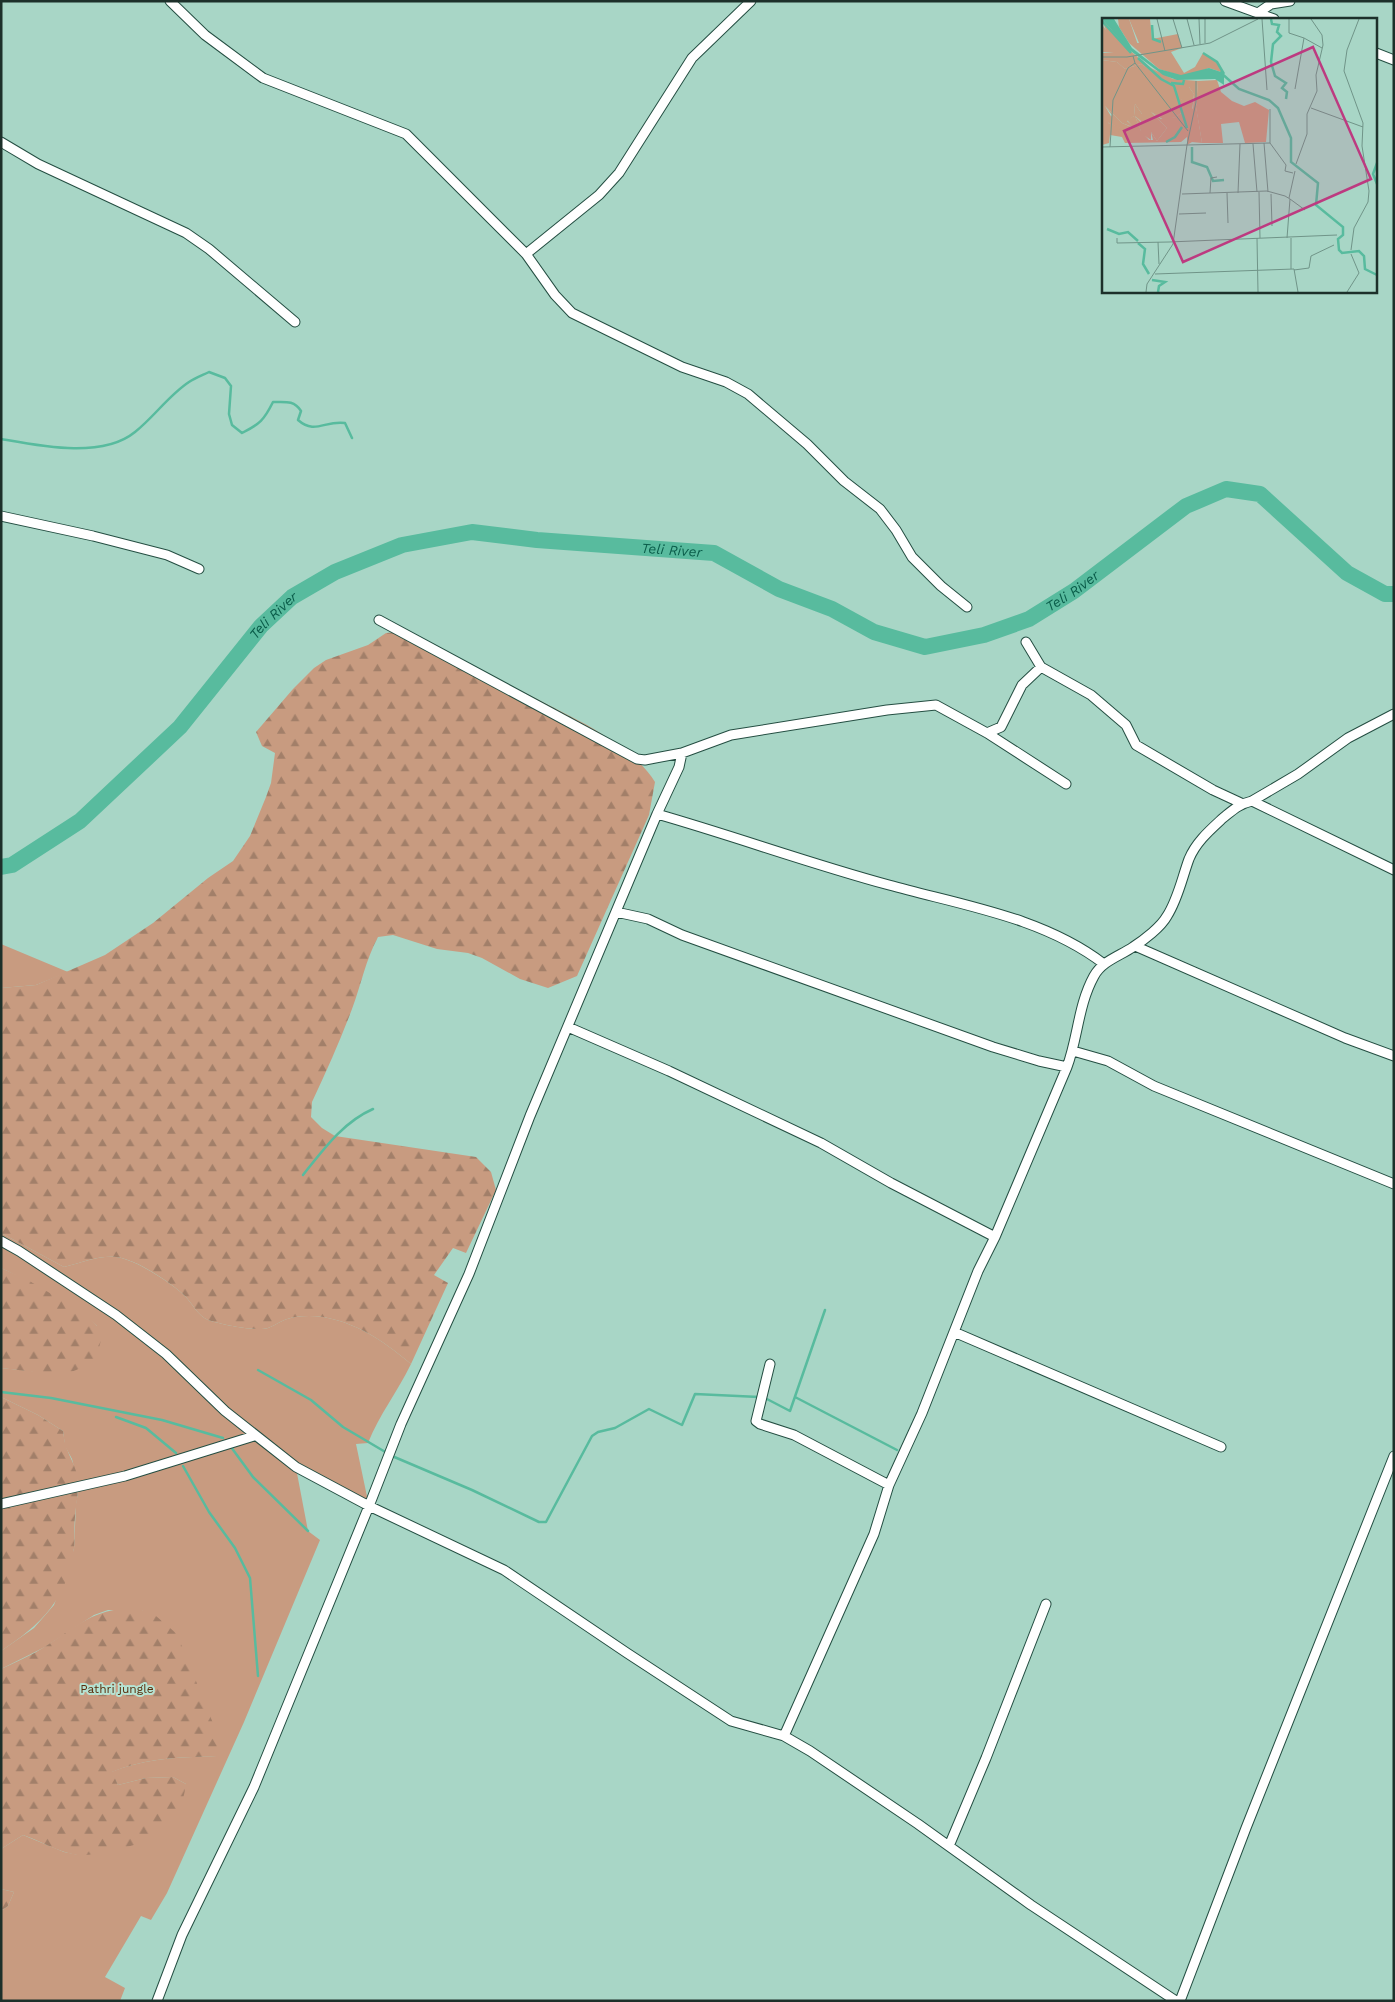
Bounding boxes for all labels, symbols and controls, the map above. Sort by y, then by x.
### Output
inset map [1102,18,1378,292]
water label: Teli River [641,540,703,560]
water label: Teli River [1043,567,1102,615]
water label: Teli River [246,588,300,642]
park label: Pathri jungle [80,1682,154,1696]

